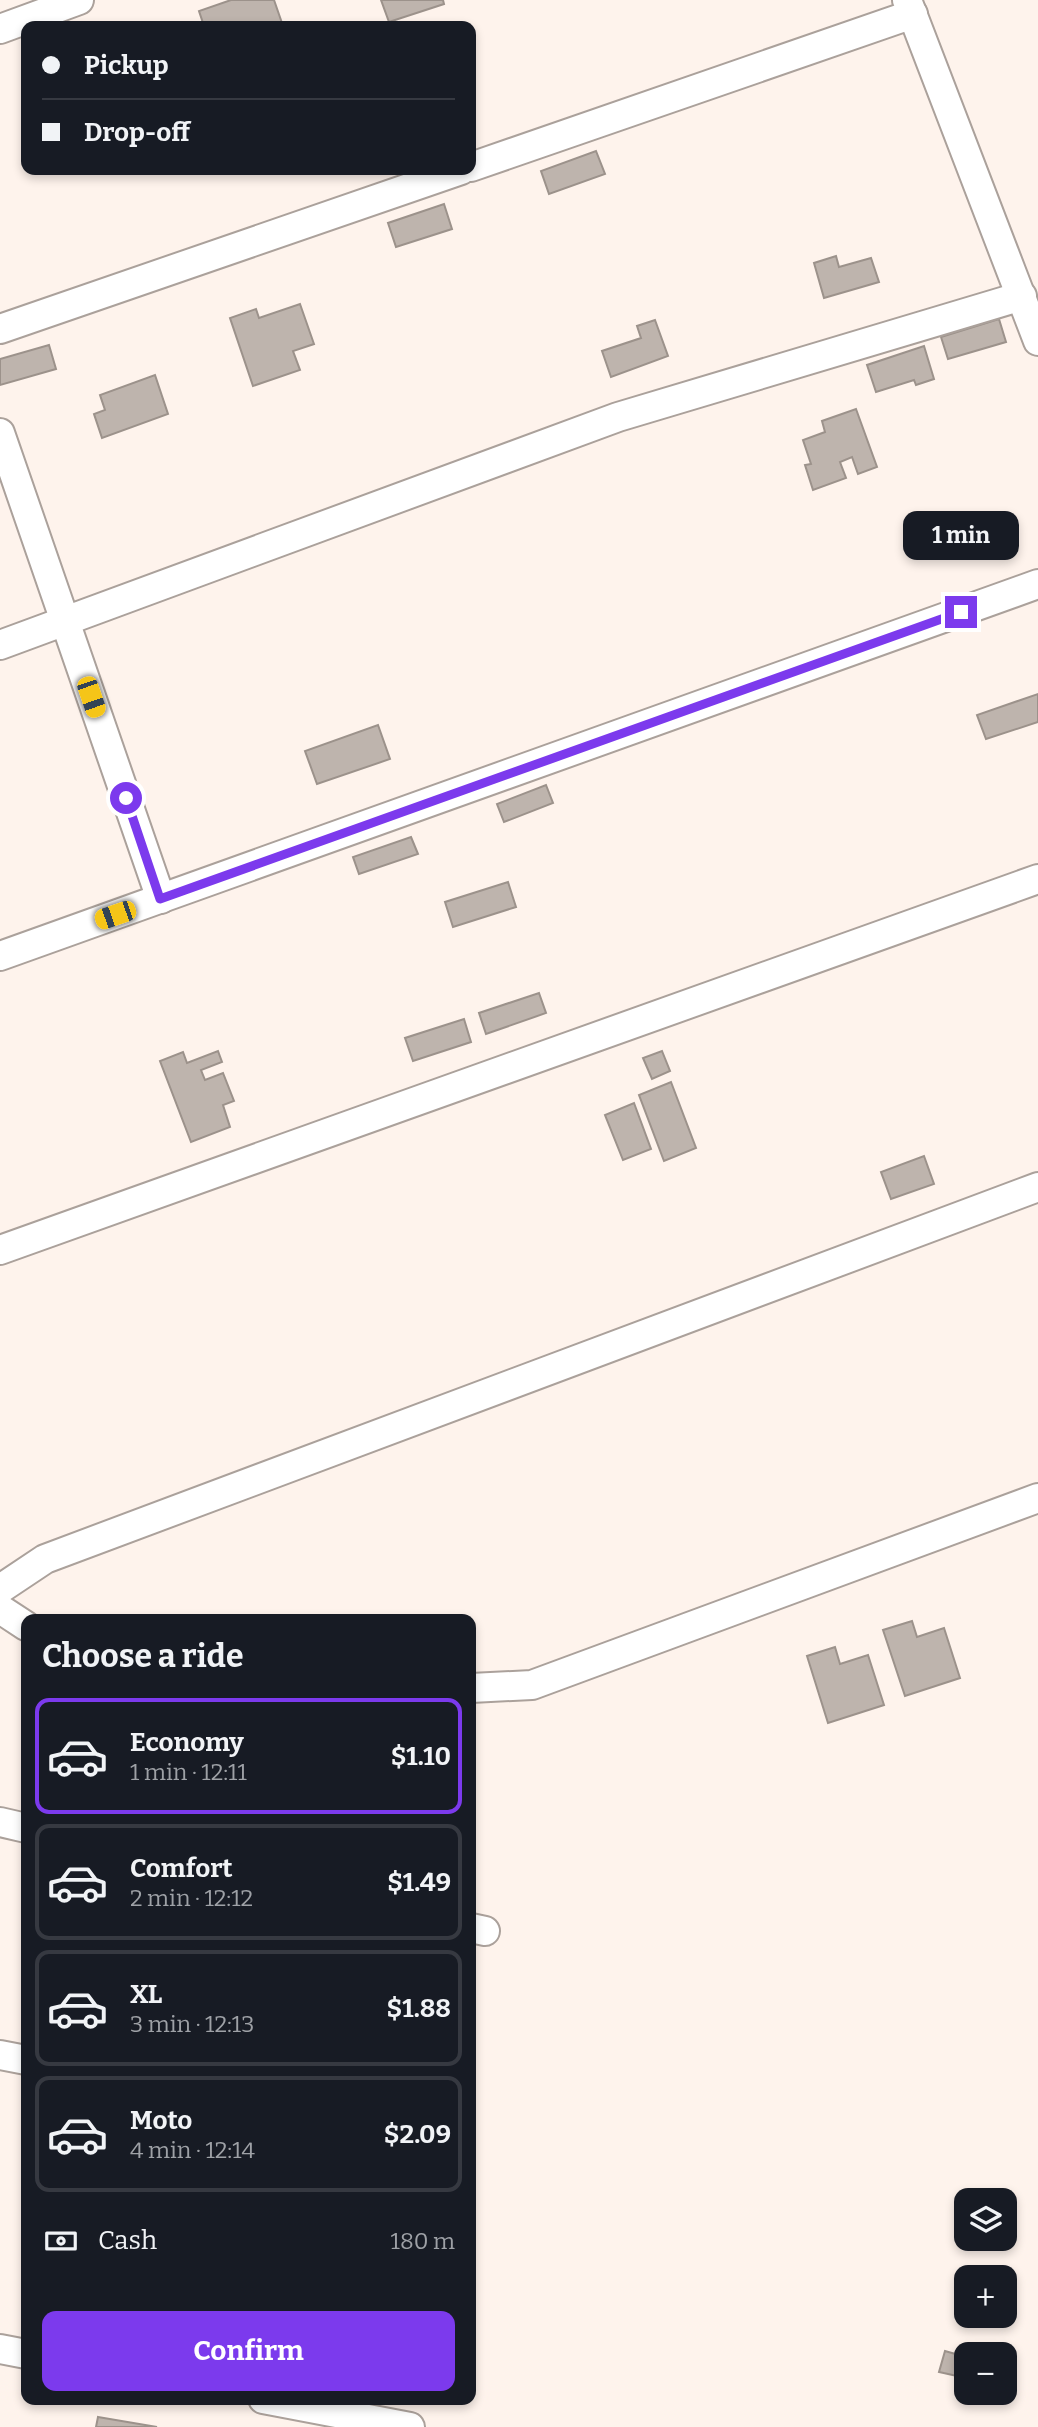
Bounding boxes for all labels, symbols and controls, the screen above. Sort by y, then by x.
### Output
text: Pickup [84,50,169,81]
text: Drop-off [84,117,190,148]
callout: 1 min [903,510,1019,560]
text: 1 min [932,521,990,549]
route end [945,596,977,628]
car [75,674,108,720]
route start [110,782,142,814]
car [92,898,139,932]
text: Choose a ride [42,1637,243,1675]
icon: car [46,1725,109,1788]
text: Economy [130,1727,244,1758]
text: $1.10 [391,1741,451,1772]
text: 1 min · 12:11 [130,1758,247,1786]
icon: car [46,1851,109,1914]
text: Comfort [130,1853,233,1884]
text: $1.49 [387,1867,451,1898]
text: 2 min · 12:12 [130,1884,253,1912]
icon: car [46,1977,109,2040]
text: XL [130,1979,162,2010]
text: $1.88 [387,1993,451,2024]
text: 3 min · 12:13 [130,2010,254,2038]
icon: car [46,2103,109,2166]
text: Moto [130,2105,192,2136]
text: $2.09 [384,2119,451,2150]
text: 4 min · 12:14 [130,2136,255,2164]
map controls [954,2188,1017,2405]
button: layers [954,2188,1017,2251]
icon: cash [42,2222,80,2260]
text: Cash [98,2225,157,2256]
text: 180 m [391,2227,455,2255]
button: + [954,2265,1017,2328]
button: Confirm [42,2311,455,2391]
button: − [954,2342,1017,2405]

